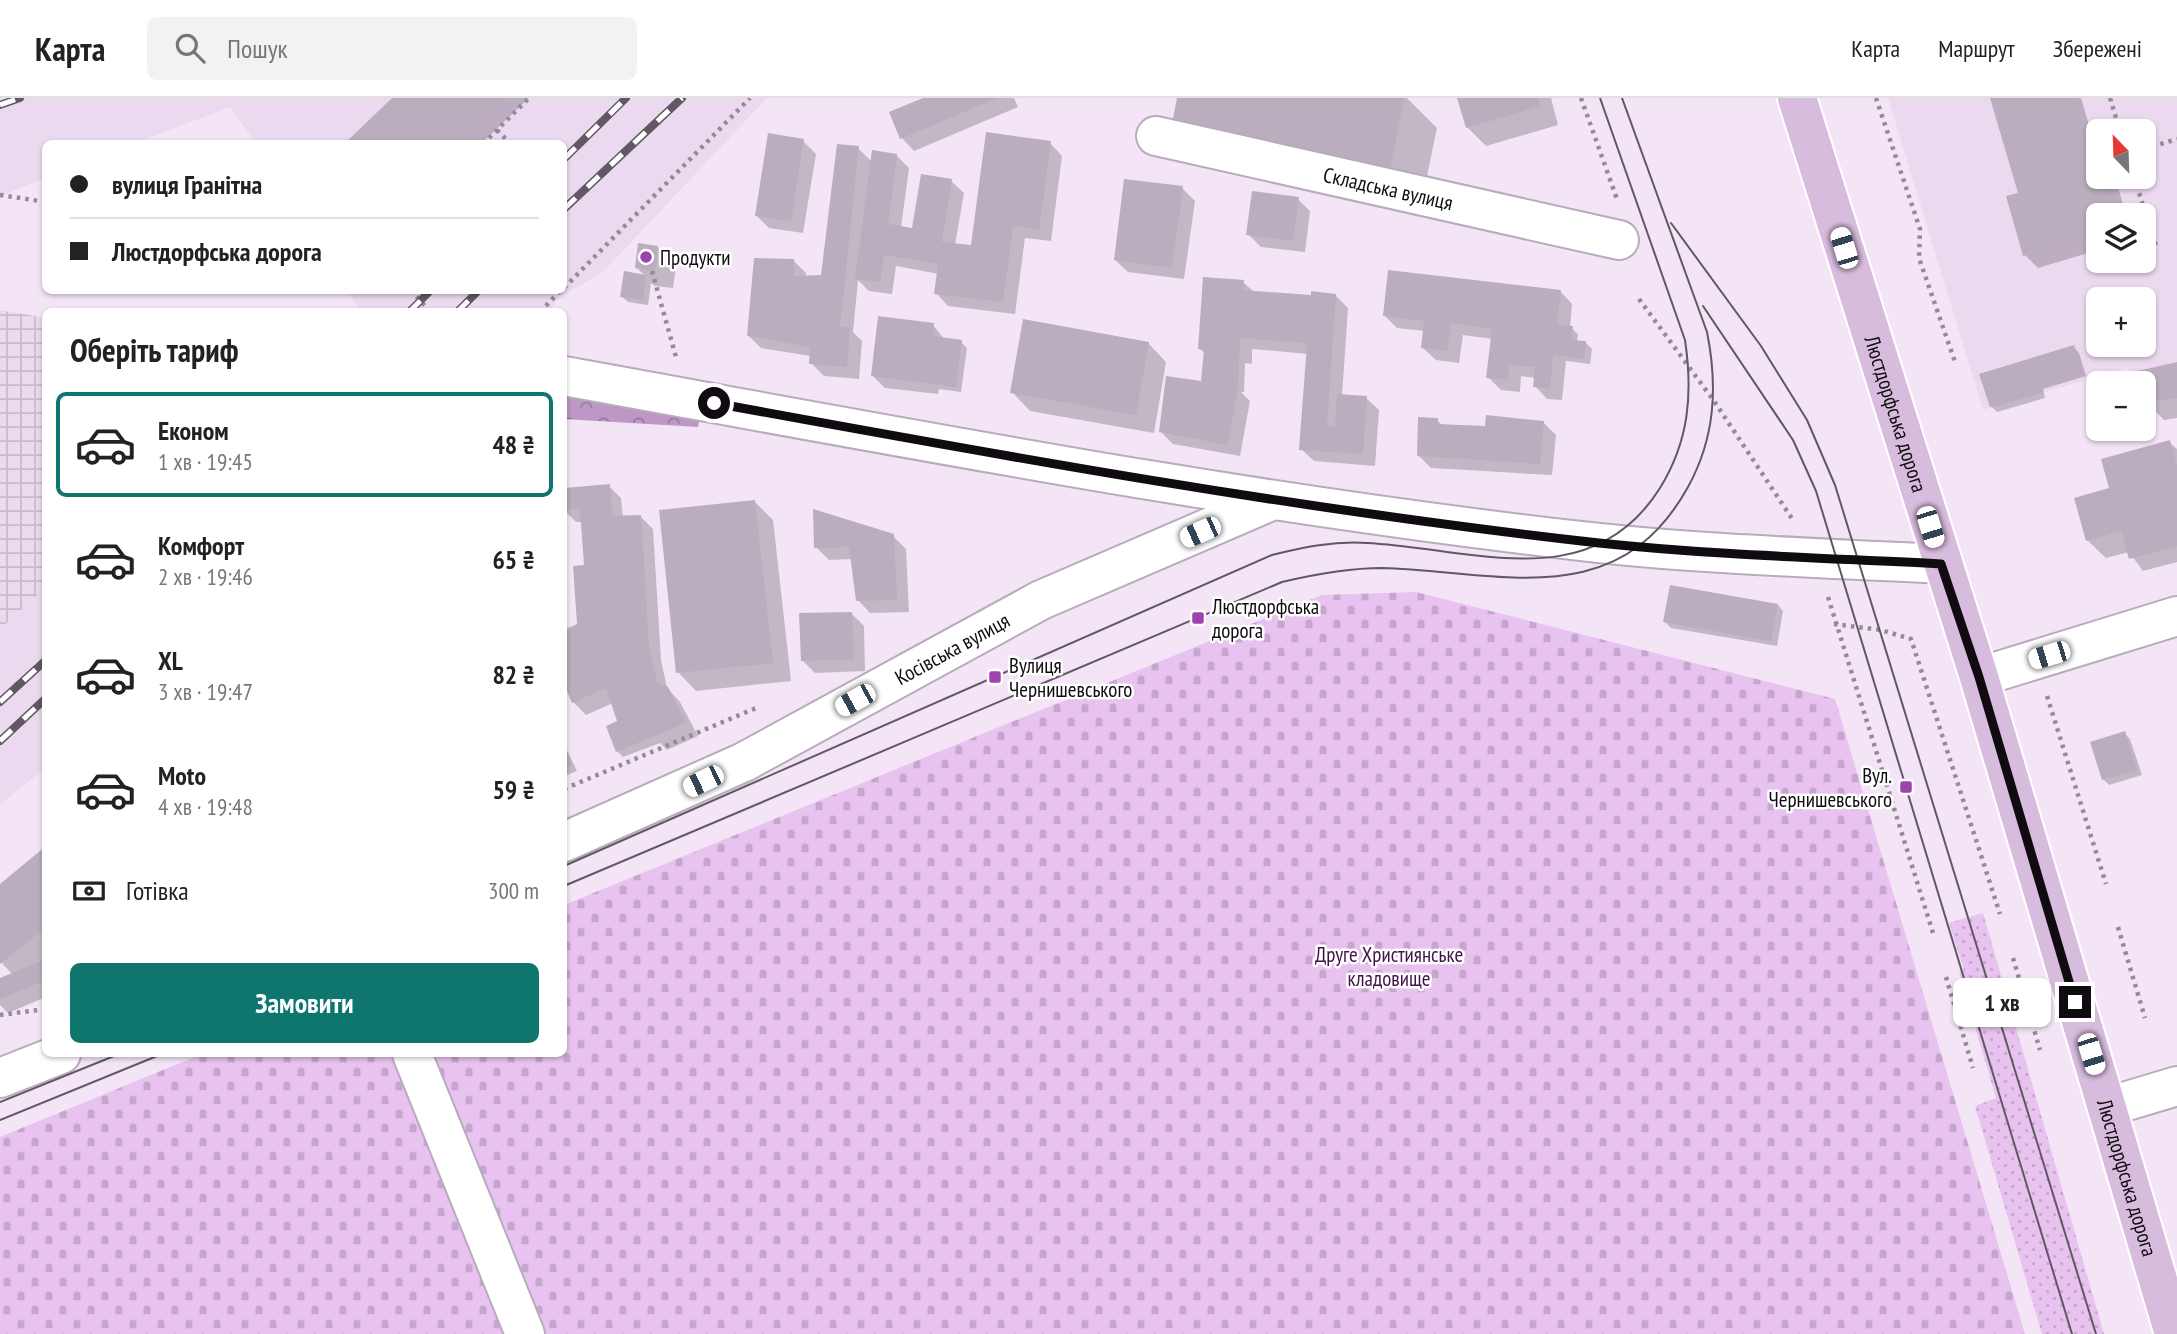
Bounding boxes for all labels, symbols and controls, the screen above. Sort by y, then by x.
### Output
search box [147,17,637,80]
text: Карта [35,27,105,70]
icon: search [171,29,209,67]
text: Пошук [227,32,288,65]
text: Карта [1851,33,1900,64]
text: Маршрут [1938,33,2015,64]
text: Збережені [2053,33,2142,64]
north arrow [2086,119,2156,189]
map controls [2086,119,2156,441]
street label: Складська вулиця [1321,161,1456,216]
text: вулиця Гранітна [112,168,262,201]
button: layers [2086,203,2156,273]
car [1828,225,1861,271]
text: Люстдорфська дорога [112,235,322,268]
place label: Продукти [660,244,730,271]
marker: Продукти [638,249,654,265]
button: + [2086,287,2156,357]
text: Оберіть тариф [70,329,238,371]
street label: Люстдорфська дорога [1859,331,1934,496]
button: − [2086,371,2156,441]
route start [698,387,730,419]
icon: car [74,413,137,476]
text: Економ [158,414,229,447]
text: 48 ₴ [492,428,535,461]
text: 1 хв · 19:45 [158,447,253,476]
car [1914,504,1947,550]
car [1177,514,1224,550]
icon: car [74,528,137,591]
text: Комфорт [158,529,244,562]
text: 65 ₴ [492,543,535,576]
text: 2 хв · 19:46 [158,562,253,591]
place label: Люстдорфська дорога [1211,593,1319,644]
street label: Косівська вулиця [890,606,1014,691]
marker: Люстдорфська дорога [1190,610,1206,626]
car [2026,639,2073,671]
icon: car [74,643,137,706]
text: XL [158,644,183,677]
place label: Вулиця Чернишевського [1009,652,1132,703]
text: 82 ₴ [492,658,535,691]
marker: Вулиця Чернишевського [987,669,1003,685]
text: 3 хв · 19:47 [158,677,253,706]
car [832,681,879,719]
icon: car [74,758,137,821]
text: Moto [158,759,206,792]
car [680,762,727,800]
place label: Вул. Чернишевського [1769,762,1892,813]
text: 59 ₴ [492,773,535,806]
marker: Вул. Чернишевського [1898,779,1914,795]
text: 4 хв · 19:48 [158,792,253,821]
icon: cash [70,872,108,910]
text: Готівка [126,874,189,907]
text: 300 m [488,876,539,905]
park label: Друге Християнське кладовище [1315,941,1463,992]
button: Замовити [70,963,539,1043]
callout: 1 хв [1952,978,2050,1026]
route end [2059,986,2091,1018]
text: 1 хв [1984,988,2020,1017]
car [2075,1031,2108,1077]
street label: Люстдорфська дорога [2091,1095,2164,1259]

